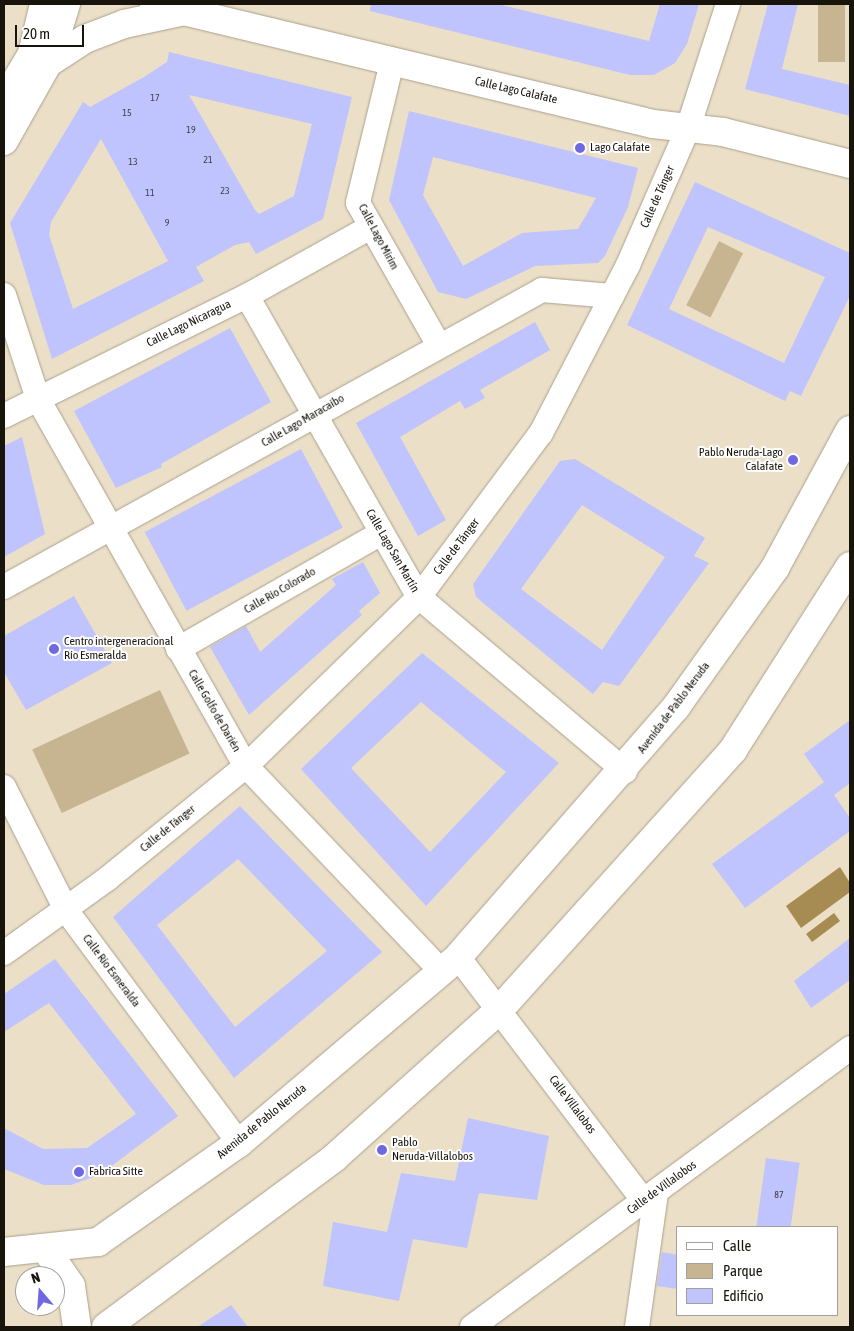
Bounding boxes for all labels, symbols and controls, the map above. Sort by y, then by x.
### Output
scale bar [18,15,86,47]
text: 20 m [23,25,50,42]
street label: Calle Lago Calafate [473,75,559,107]
house number: 17 [150,92,160,104]
house number: 15 [122,107,132,119]
house number: 19 [186,124,196,136]
place label: Lago Calafate [590,141,650,155]
marker: Lago Calafate [574,142,586,154]
house number: 21 [203,154,213,166]
house number: 13 [128,156,138,168]
street label: Calle de Tánger [638,164,678,230]
house number: 23 [220,185,230,197]
house number: 11 [145,187,155,199]
street label: Calle Lago Mirim [355,202,401,272]
house number: 9 [165,217,169,229]
street label: Calle Lago Nicaragua [144,297,234,351]
street label: Calle Lago Maracaibo [259,391,347,451]
place label: Pablo Neruda-Lago Calafate [699,446,783,474]
marker: Pablo Neruda-Lago Calafate [787,454,799,466]
street label: Calle Lago San Martín [362,507,422,595]
street label: Calle de Tánger [431,516,483,578]
street label: Calle Río Colorado [242,565,318,617]
place label: Centro intergeneracional Río Esmeralda [64,635,173,663]
marker: Centro intergeneracional Río Esmeralda [48,643,60,655]
street label: Avenida de Pablo Neruda [635,659,713,757]
street label: Calle Golfo de Darién [185,667,243,755]
street label: Calle de Tánger [138,802,198,856]
street label: Calle Río Esmeralda [79,932,143,1010]
street label: Calle Villalobos [545,1073,599,1137]
street label: Avenida de Pablo Neruda [214,1082,310,1162]
place label: Pablo Neruda-Villalobos [392,1136,473,1164]
marker: Pablo Neruda-Villalobos [376,1144,388,1156]
street label: Calle de Villalobos [625,1158,699,1218]
place label: Fabrica Sitte [89,1165,143,1179]
marker: Fabrica Sitte [73,1166,85,1178]
house number: 87 [774,1189,784,1201]
legend [676,1226,839,1316]
text: Calle [723,1237,751,1254]
text: Parque [723,1262,763,1279]
north arrow [15,1266,65,1316]
text: N [29,1269,42,1287]
text: Edificio [723,1287,764,1304]

